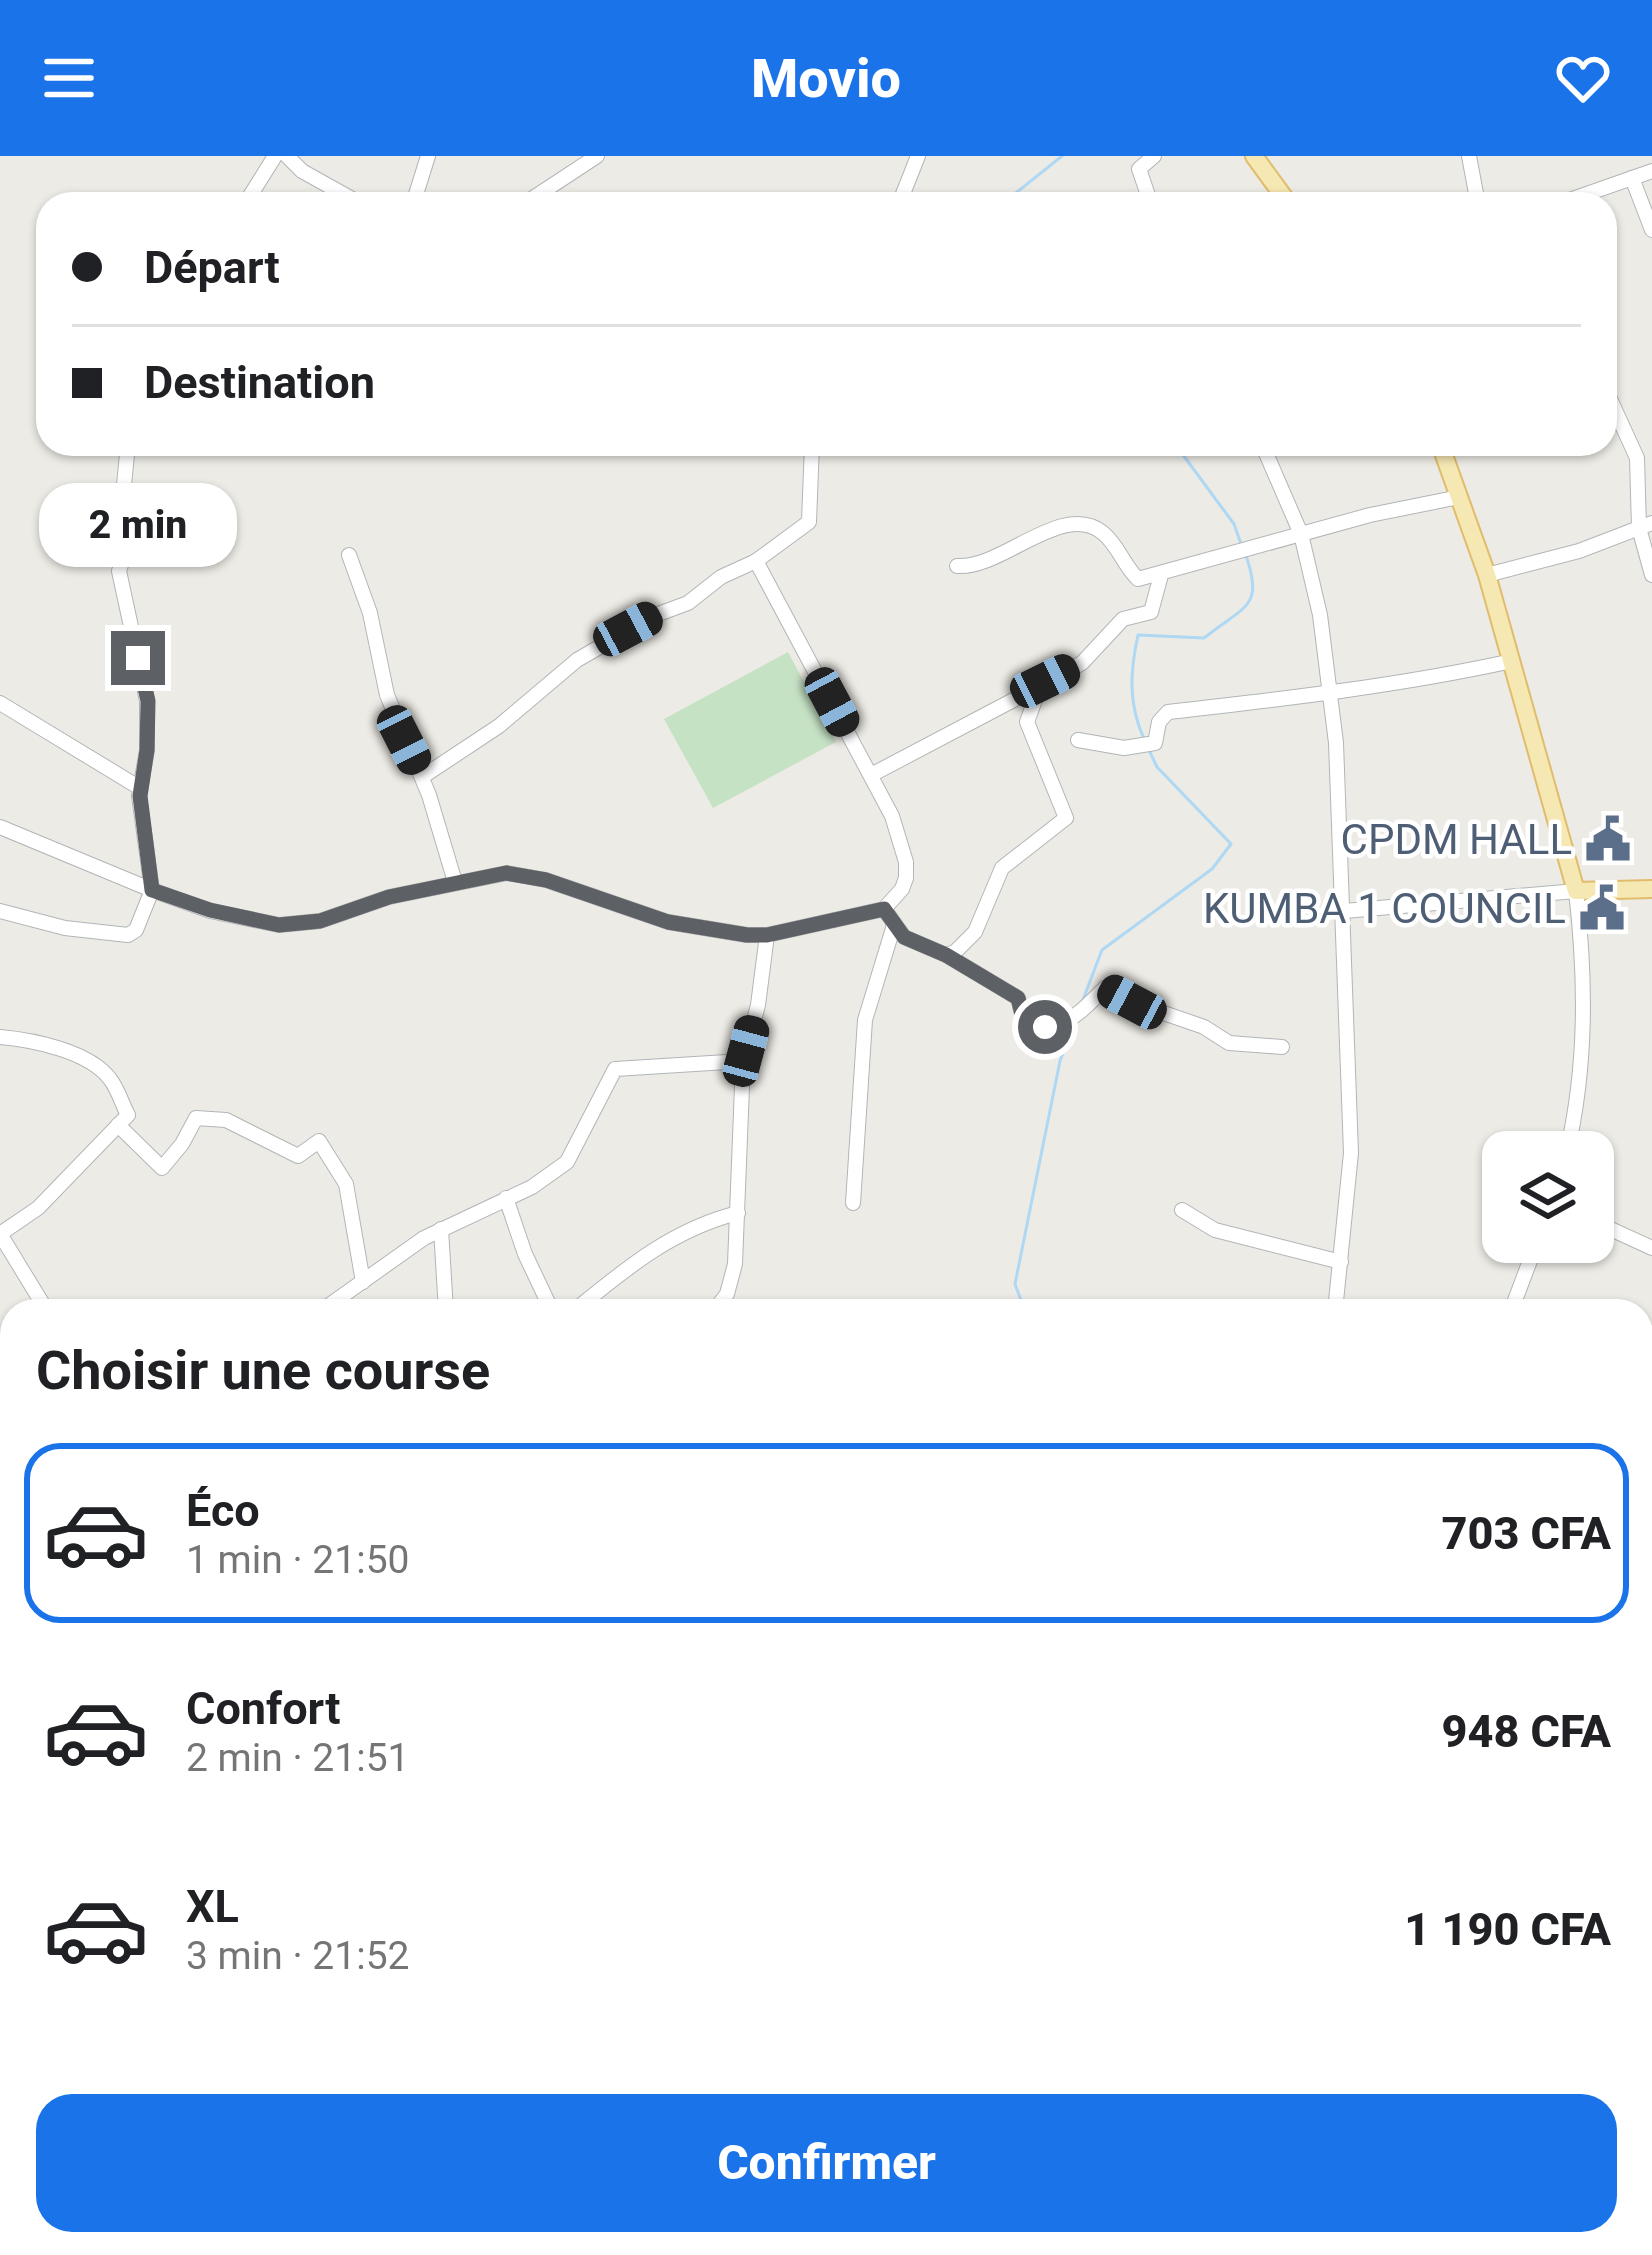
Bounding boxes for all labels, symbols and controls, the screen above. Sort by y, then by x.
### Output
icon: menu [36,45,102,111]
icon: heart [1550,45,1616,111]
text: Movio [751,47,901,110]
text: Départ [144,241,280,294]
text: Destination [144,356,375,409]
callout: 2 min [39,484,237,568]
text: 2 min [89,502,187,548]
car [588,596,668,662]
route end [111,631,165,685]
car [1005,649,1085,713]
car [799,662,865,742]
car [372,700,436,780]
public building icon: CPDM HALL [1583,814,1633,864]
place label: CPDM HALL [1341,815,1572,864]
public building icon: KUMBA 1 COUNCIL [1577,883,1627,933]
place label: KUMBA 1 COUNCIL [1203,884,1566,933]
car [1092,969,1172,1035]
route start [1018,1000,1072,1054]
car [719,1012,773,1090]
map controls [1482,1131,1614,1263]
button: layers [1482,1131,1614,1263]
text: Choisir une course [36,1339,490,1402]
icon: car [42,1479,150,1587]
text: Éco [186,1484,260,1537]
text: 703 CFA [1442,1507,1611,1560]
text: 1 min · 21:50 [186,1537,409,1583]
icon: car [42,1677,150,1785]
text: Confort [186,1682,340,1735]
text: 948 CFA [1442,1705,1611,1758]
text: 2 min · 21:51 [186,1735,409,1781]
icon: car [42,1875,150,1983]
text: XL [186,1880,239,1933]
text: 1 190 CFA [1404,1903,1611,1956]
text: 3 min · 21:52 [186,1933,409,1979]
button: Confirmer [36,2094,1617,2232]

